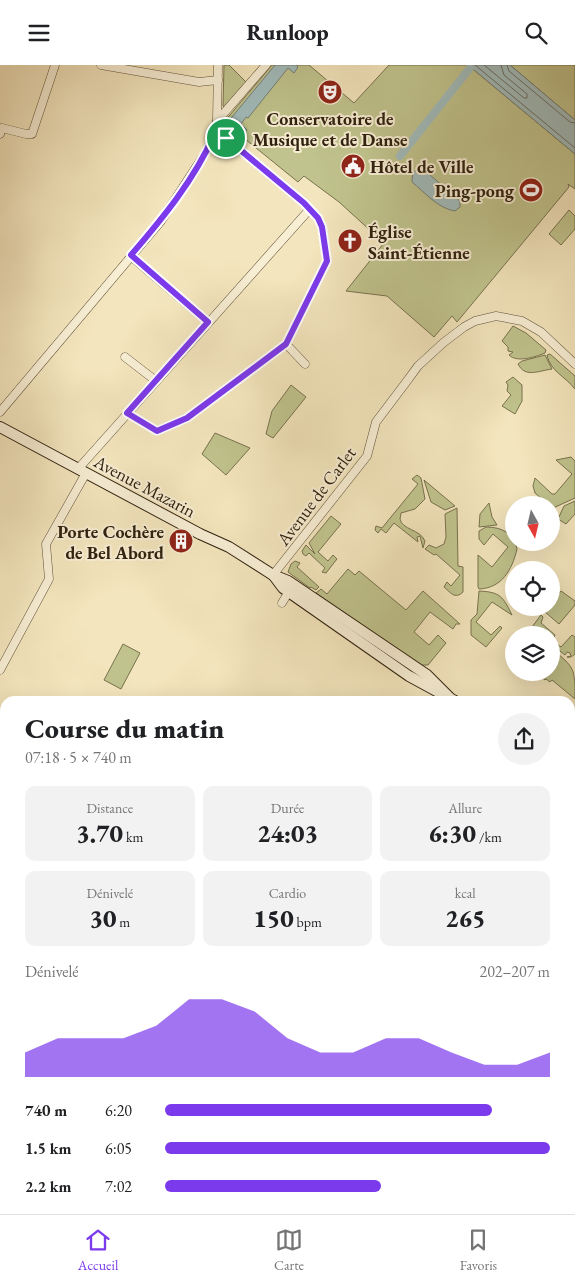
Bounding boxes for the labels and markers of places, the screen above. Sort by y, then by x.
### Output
theatre icon: Conservatoire de Musique et de Danse [317,79,343,105]
place label: Conservatoire de Musique et de Danse [253,107,408,151]
pin [205,117,247,159]
public building icon: Hôtel de Ville [340,153,366,179]
place label: Hôtel de Ville [370,155,474,178]
sports icon: Ping-pong [518,177,544,203]
place label: Ping-pong [435,179,515,202]
place label: Église Saint-Étienne [368,220,470,264]
church icon: Église Saint-Étienne [337,228,363,254]
place label: Porte Cochère de Bel Abord [57,520,164,564]
building icon: Porte Cochère de Bel Abord [168,528,194,554]

